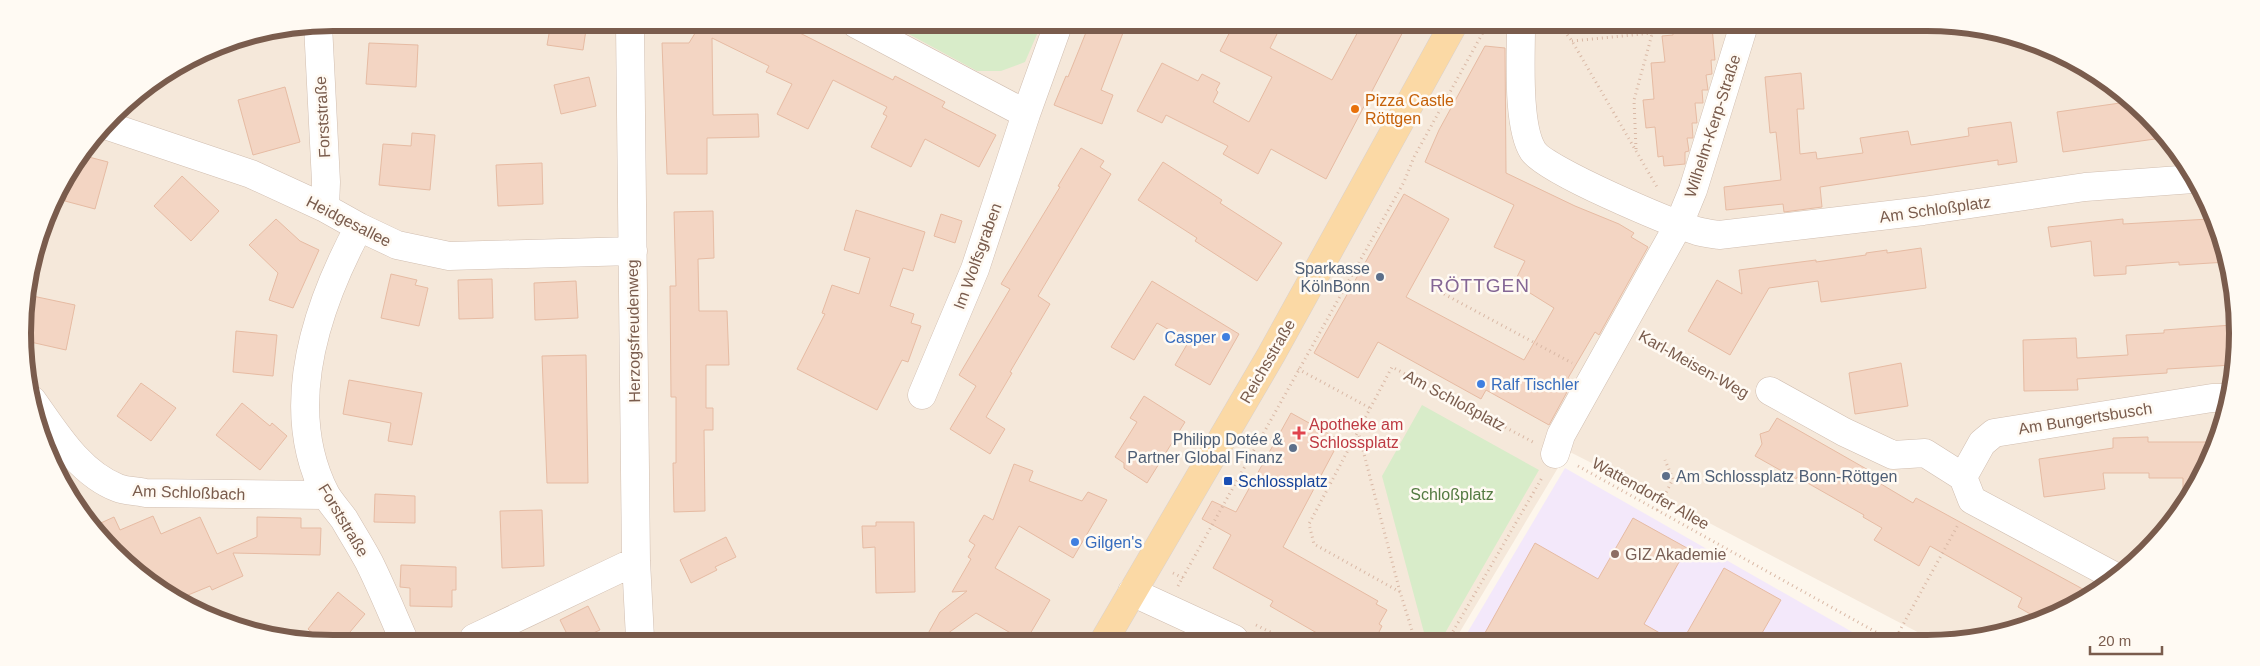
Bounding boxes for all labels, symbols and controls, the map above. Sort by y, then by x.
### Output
street label: Wilhelm-Kerp-Straße [1681,52,1744,200]
street label: Forststraße [312,76,333,158]
place label: Pizza Castle Röttgen [1365,92,1454,127]
marker: Pizza Castle Röttgen [1349,103,1361,115]
street label: Heidgesallee [304,193,394,250]
street label: Am Schloßplatz [1878,193,1992,226]
street label: Im Wolfsgraben [950,201,1005,312]
street label: Herzogsfreudenweg [624,259,643,403]
place label: Sparkasse KölnBonn [1294,260,1370,295]
marker: Sparkasse KölnBonn [1374,271,1386,283]
district label: RÖTTGEN [1430,275,1530,296]
street label: Reichsstraße [1237,316,1298,406]
street label: Karl-Meisen-Weg [1636,327,1752,402]
place label: Casper [1164,329,1217,346]
marker: Casper [1220,331,1232,343]
street label: Am Schloßplatz [1401,367,1508,434]
place label: Ralf Tischler [1491,376,1580,393]
marker: Ralf Tischler [1475,378,1487,390]
street label: Am Bungertsbusch [2017,400,2153,437]
place label: Apotheke am Schlossplatz [1309,416,1403,451]
marker: Apotheke am Schlossplatz [1293,427,1305,439]
place label: Philipp Dotée & Partner Global Finanz [1127,431,1283,466]
marker: Philipp Dotée & Partner Global Finanz [1287,442,1299,454]
street label: Wattendorfer Allee [1589,454,1712,533]
place label: Am Schlossplatz Bonn-Röttgen [1676,468,1897,485]
marker: Am Schlossplatz Bonn-Röttgen [1660,470,1672,482]
place label: Schlossplatz [1238,473,1328,490]
marker: Schlossplatz [1222,475,1234,487]
street label: Forststraße [315,481,372,560]
street label: Am Schloßbach [132,482,246,503]
park label: Schloßplatz [1410,486,1494,503]
place label: Gilgen's [1085,534,1142,551]
marker: Gilgen's [1069,536,1081,548]
place label: GIZ Akademie [1625,546,1726,563]
marker: GIZ Akademie [1609,548,1621,560]
scale bar [2090,624,2162,656]
text: 20 m [2098,632,2131,649]

